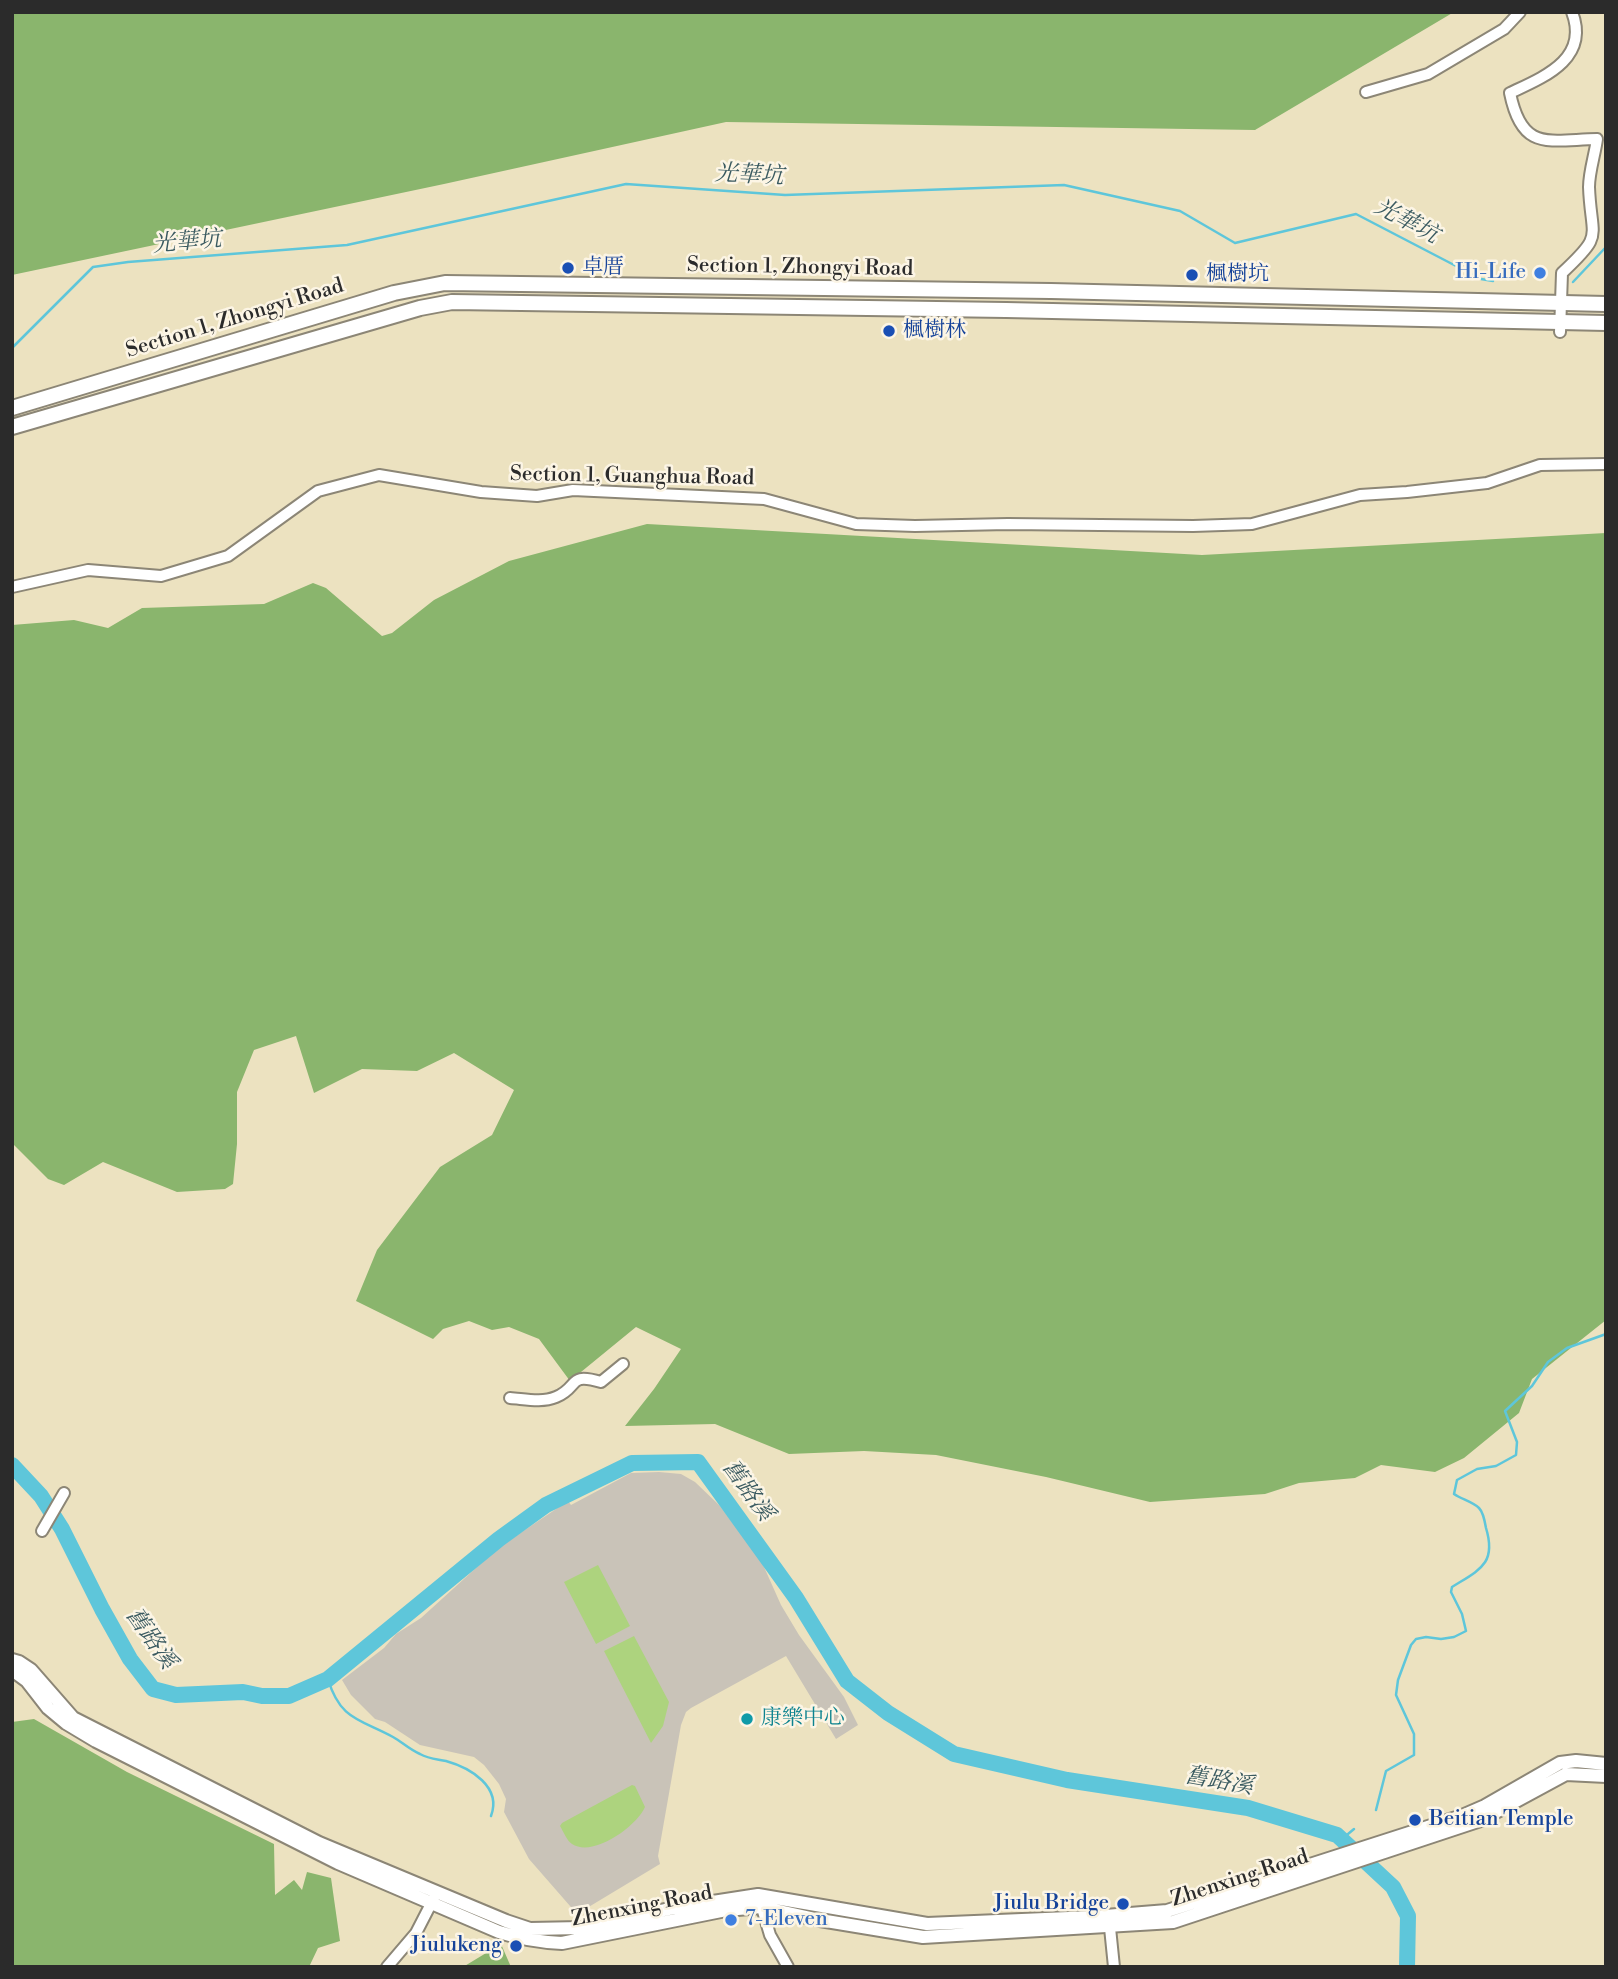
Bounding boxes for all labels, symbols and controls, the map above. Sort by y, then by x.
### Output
water label: 光華坑 [714,160,784,192]
water label: 光華坑 [1369,194,1443,250]
water label: 光華坑 [151,226,223,260]
street label: Section 1, Zhongyi Road [687,253,913,283]
place label: 卓厝 [582,255,624,281]
marker: 卓厝 [560,260,576,276]
place label: Hi-Life [1455,260,1526,286]
place label: 楓樹坑 [1206,262,1269,288]
marker: Hi-Life [1532,265,1548,281]
marker: 楓樹坑 [1184,267,1200,283]
street label: Section 1, Zhongyi Road [123,274,347,364]
place label: 楓樹林 [903,318,966,344]
marker: 楓樹林 [881,323,897,339]
street label: Section 1, Guanghua Road [510,462,754,492]
water label: 舊路溪 [716,1455,778,1527]
water label: 舊路溪 [119,1603,181,1675]
place label: 康樂中心 [761,1706,845,1732]
marker: 康樂中心 [739,1711,755,1727]
water label: 舊路溪 [1183,1762,1255,1802]
place label: Beitian Temple [1429,1807,1574,1833]
marker: Beitian Temple [1407,1812,1423,1828]
street label: Zhenxing Road [1168,1845,1312,1913]
street label: Zhenxing Road [569,1881,715,1933]
place label: Jiulu Bridge [994,1891,1109,1917]
marker: Jiulu Bridge [1115,1896,1131,1912]
place label: 7-Eleven [745,1907,828,1933]
marker: 7-Eleven [723,1912,739,1928]
place label: Jiulukeng [410,1933,502,1959]
marker: Jiulukeng [508,1938,524,1954]

